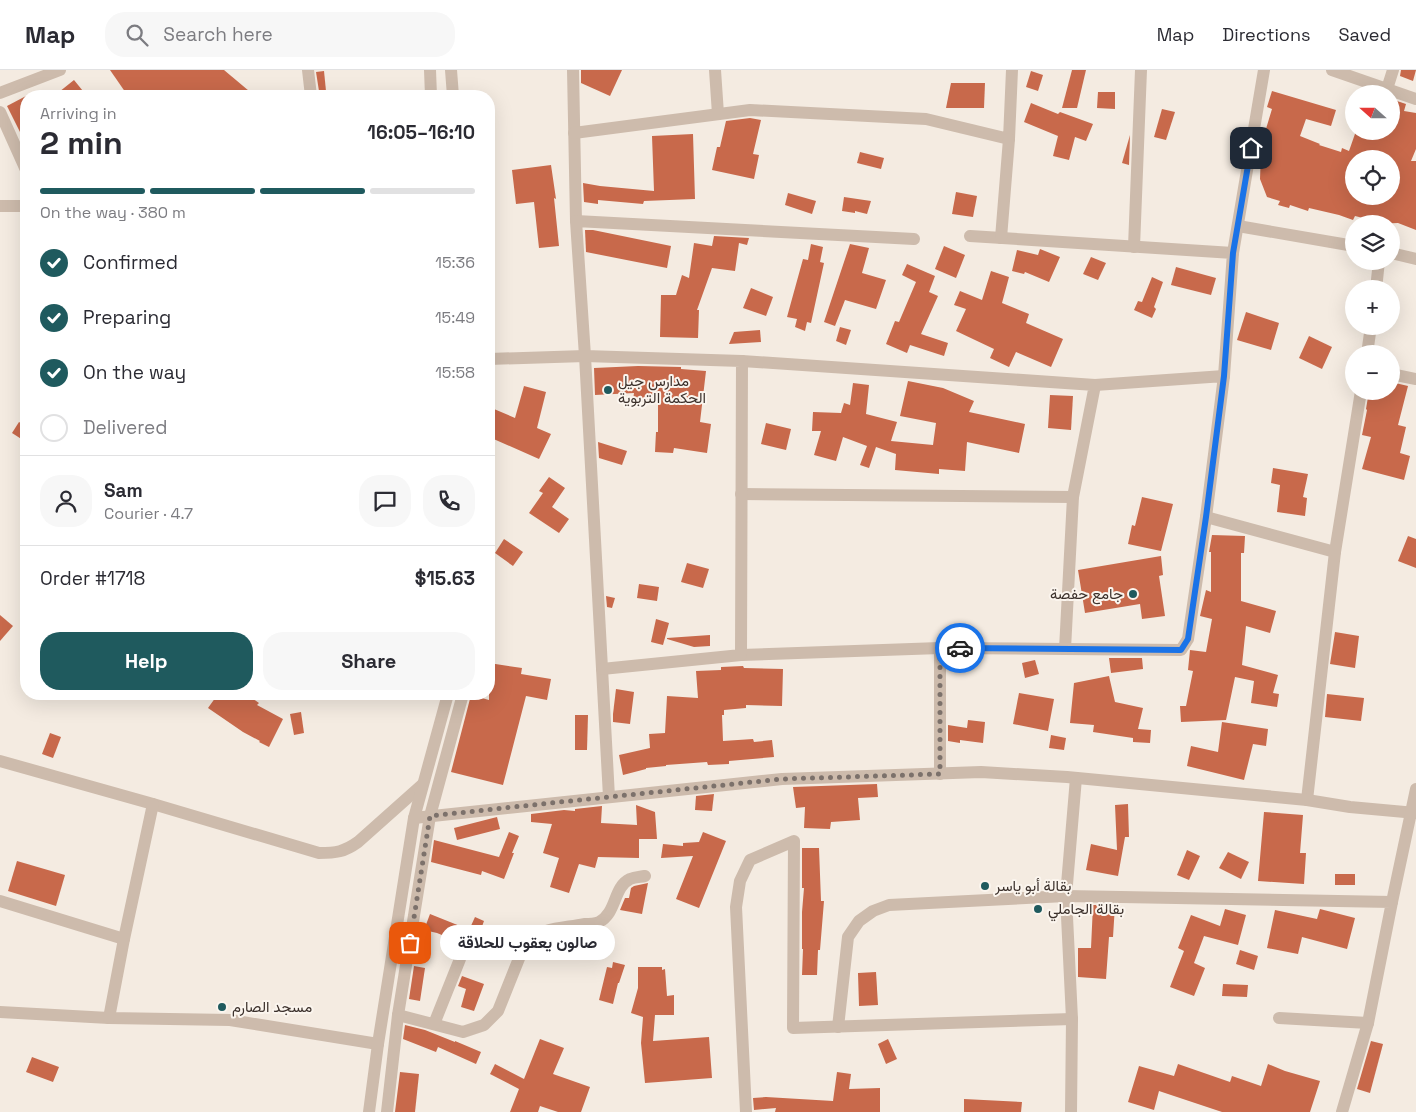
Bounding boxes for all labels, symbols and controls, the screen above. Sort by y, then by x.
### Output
search box [105,12,455,57]
text: Map [25,19,75,50]
icon: search [123,21,151,49]
text: Search here [163,22,273,47]
text: Map [1157,23,1194,46]
text: Directions [1222,23,1311,46]
text: Saved [1339,23,1391,46]
north arrow [1345,85,1400,140]
map controls [1345,85,1400,400]
text: Arriving in [40,103,117,124]
text: 16:05–16:10 [367,120,475,145]
text: 2 min [40,123,123,163]
pin [1230,127,1272,169]
icon: home [1237,134,1265,162]
button: locate [1345,150,1400,205]
text: On the way · 380 m [40,202,186,223]
button: layers [1345,215,1400,270]
icon: check [40,249,68,277]
text: Confirmed [83,250,178,275]
text: 15:36 [435,252,475,273]
button: + [1345,280,1400,335]
icon: check [40,304,68,332]
text: Preparing [83,305,171,330]
text: 15:49 [435,307,475,328]
button: − [1345,345,1400,400]
icon: check [40,359,68,387]
text: On the way [83,360,186,385]
text: 15:58 [435,362,475,383]
place label: مدارس جيل الحكمة التربوية [618,371,706,407]
marker: مدارس جيل الحكمة التربوية [602,384,614,396]
text: Delivered [83,415,168,440]
button: person [40,475,92,527]
button: chat [359,475,411,527]
button: phone [423,475,475,527]
text: Sam [104,478,143,503]
text: Courier · 4.7 [104,503,193,524]
text: Order #1718 [40,566,145,591]
text: $15.63 [415,566,475,591]
place label: جامع حفصة [1050,584,1123,605]
marker: جامع حفصة [1127,588,1139,600]
courier [935,623,985,673]
button: Help [40,632,253,690]
button: Share [263,632,475,690]
icon: car [946,634,974,662]
place label: بقالة أبو ياسر [994,876,1071,895]
marker: بقالة أبو ياسر [979,880,991,892]
place label: بقالة الجاملي [1048,899,1124,922]
marker: بقالة الجاملي [1032,903,1044,915]
pin [389,922,431,964]
callout: صالون يعقوب للحلاقة [440,926,615,960]
icon: bag [396,929,424,957]
text: صالون يعقوب للحلاقة [458,932,597,953]
place label: مسجد الصارم [232,997,312,1017]
marker: مسجد الصارم [216,1001,228,1013]

